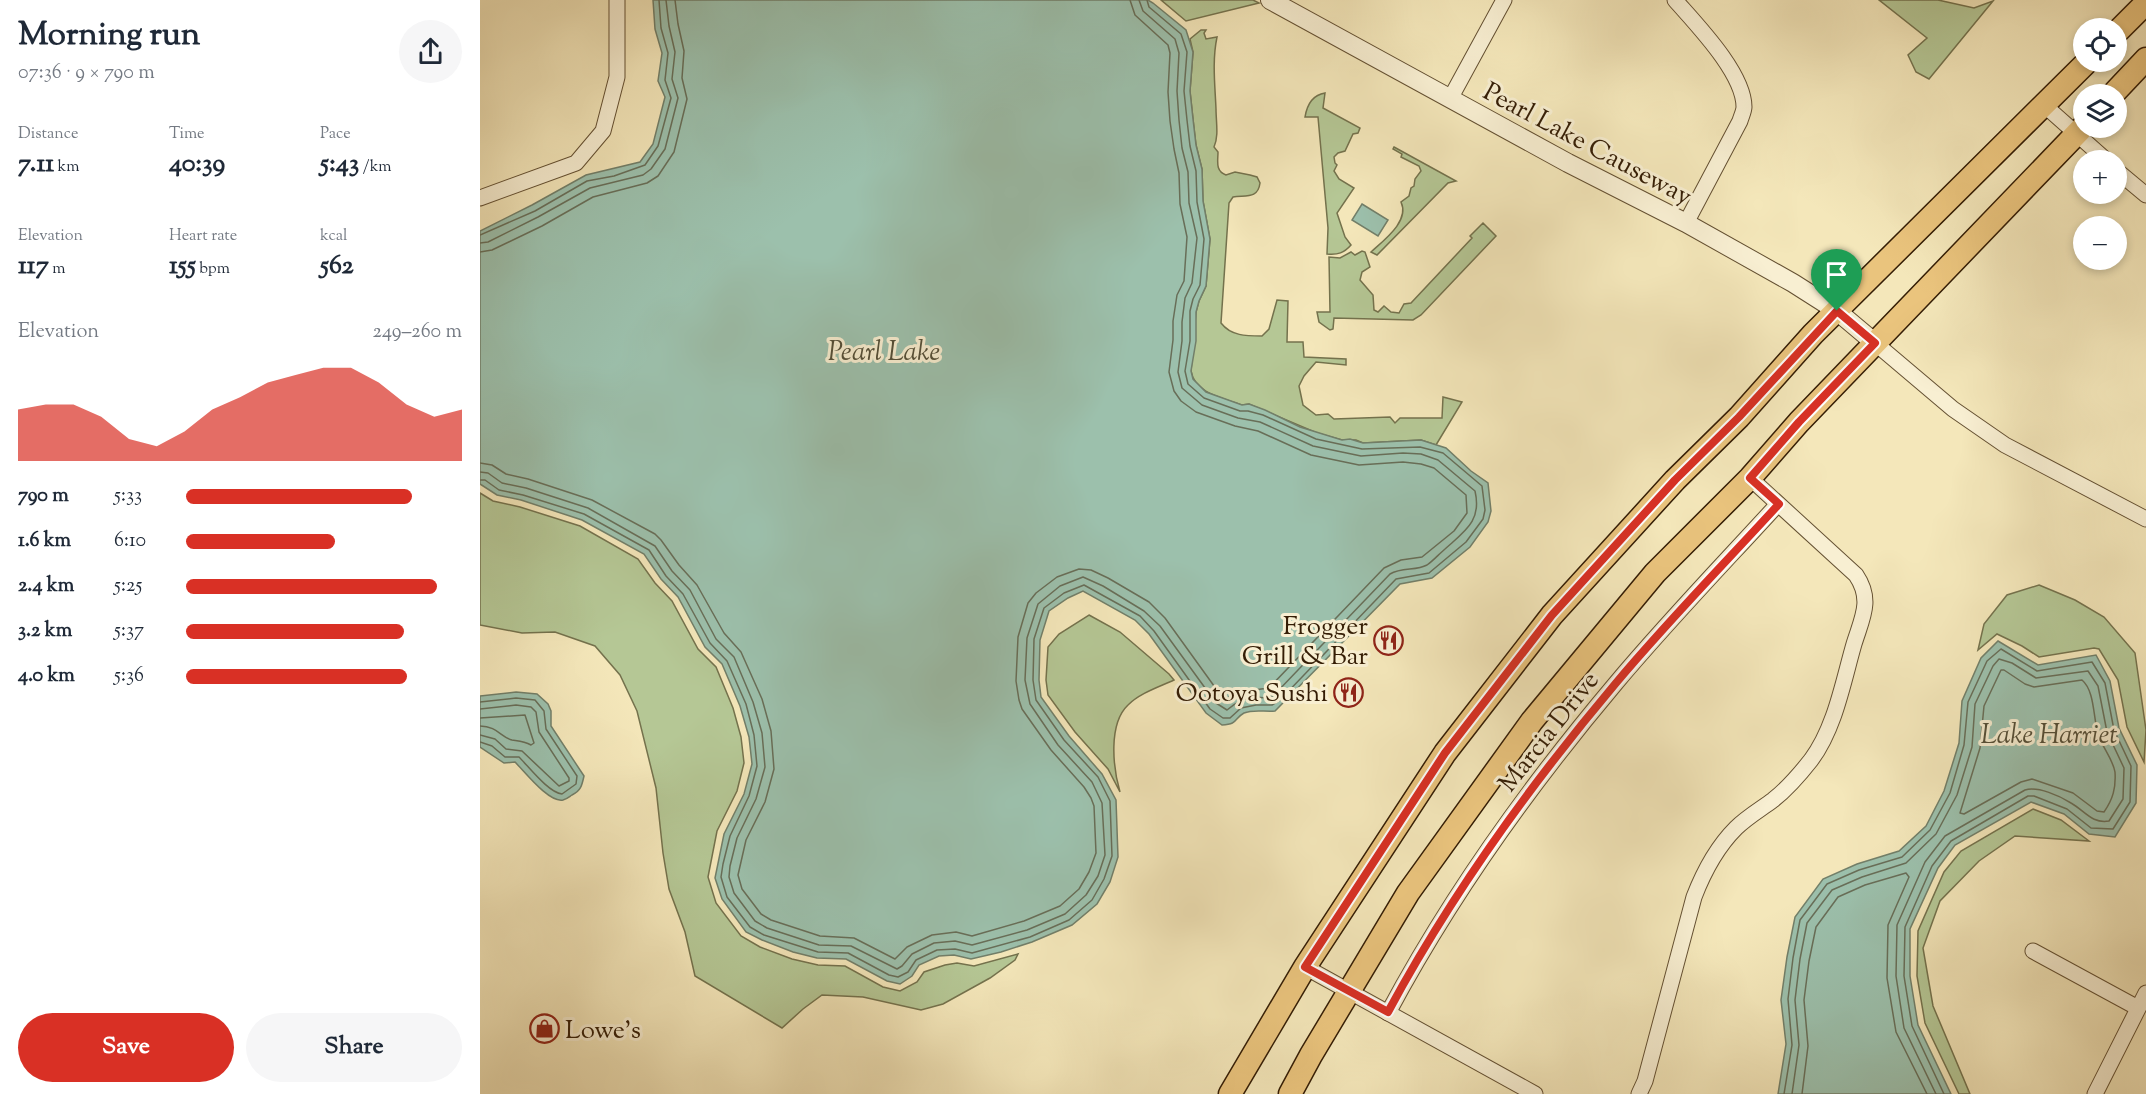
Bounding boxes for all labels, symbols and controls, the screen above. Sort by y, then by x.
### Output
text: Morning run [18,12,200,60]
map controls [2073,18,2127,270]
button: locate [2073,18,2127,72]
button: share [399,20,462,83]
text: 07:36 · 9 × 790 m [18,59,155,88]
street label: Pearl Lake Causeway [1476,74,1698,216]
button: layers [2073,84,2127,138]
text: Distance [18,123,78,146]
text: Time [169,123,205,146]
text: Pace [320,123,351,146]
text: 7.11 [18,146,54,183]
text: 40:39 [169,146,225,183]
text: 5:43 [320,146,359,183]
button: + [2073,150,2127,204]
text: km [54,156,79,179]
text: /km [359,156,392,179]
button: − [2073,216,2127,270]
text: Elevation [18,225,83,248]
text: Heart rate [169,225,237,248]
text: kcal [320,225,348,248]
text: 117 [18,248,49,285]
text: 155 [169,248,196,285]
text: 562 [320,248,354,285]
pin [1811,249,1862,311]
text: m [49,258,65,281]
text: bpm [196,258,230,281]
icon: arrive [1820,258,1853,291]
text: Elevation [18,318,99,347]
text: 249–260 m [373,318,462,347]
water label: Pearl Lake [828,334,940,373]
text: 790 m [18,482,69,511]
text: 5:33 [114,482,142,511]
text: 1.6 km [18,527,71,556]
text: 6:10 [114,527,146,556]
text: 2.4 km [18,572,74,601]
text: 5:25 [114,572,142,601]
place label: Frogger Grill & Bar [1242,609,1368,676]
text: 3.2 km [18,617,72,646]
text: 5:37 [114,617,144,646]
restaurant icon: Frogger Grill & Bar [1373,624,1405,656]
text: 4.0 km [18,662,75,691]
text: 5:36 [114,662,144,691]
street label: Marcia Drive [1491,664,1609,801]
place label: Ootoya Sushi [1176,676,1328,713]
restaurant icon: Ootoya Sushi [1333,676,1365,708]
water label: Lake Harriet [1981,717,2118,756]
button: Save [18,1013,234,1082]
button: Share [246,1013,462,1082]
shop icon: Lowe's [528,1013,560,1045]
place label: Lowe's [565,1013,641,1050]

